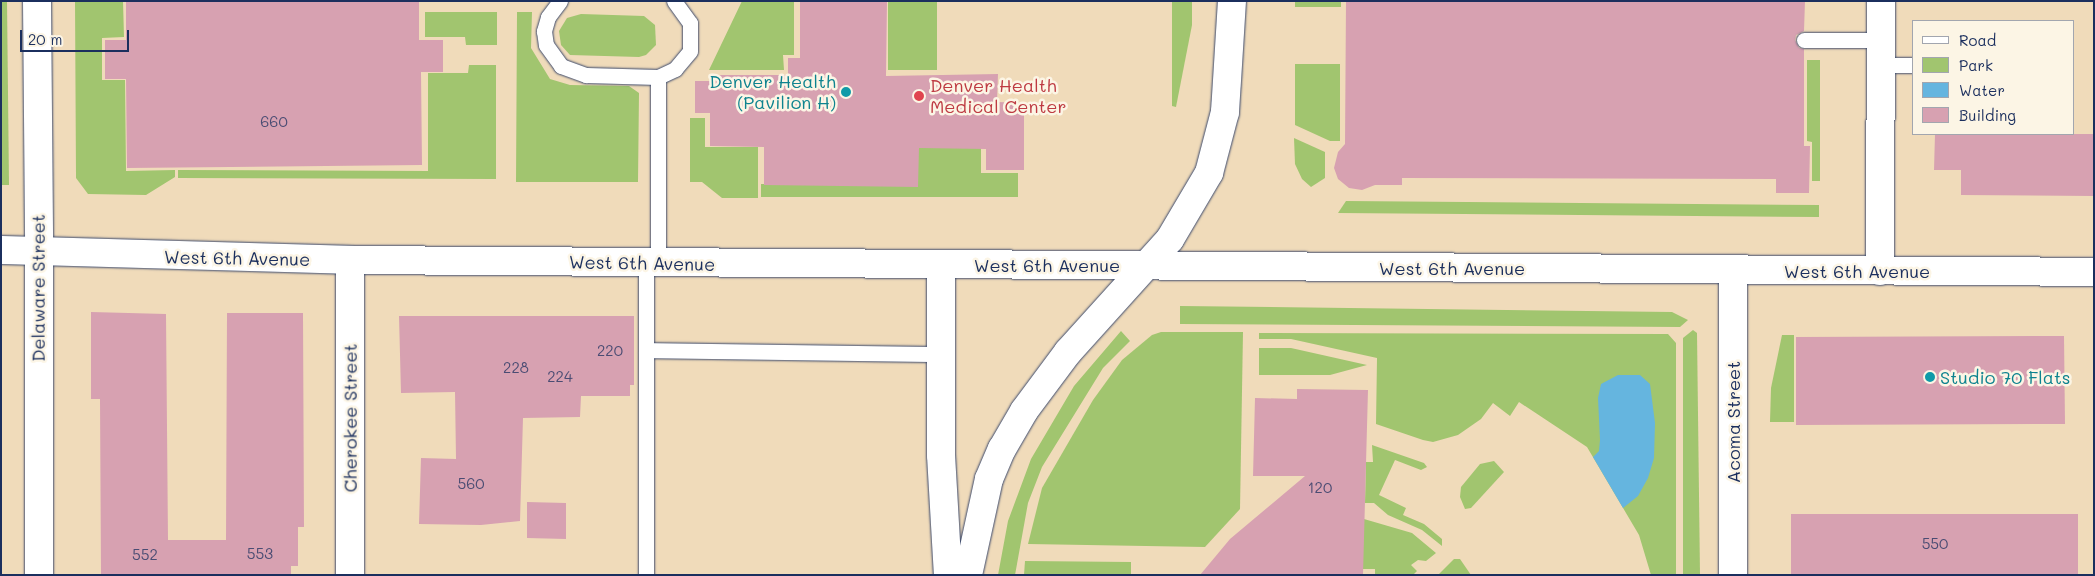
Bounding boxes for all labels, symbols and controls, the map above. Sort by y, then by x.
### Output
scale bar [22,20,131,52]
legend [1912,20,2075,135]
text: 20 m [28,29,62,49]
text: Road [1959,30,1996,50]
text: Park [1959,55,1993,75]
place label: Denver Health (Pavilion H) [709,71,836,114]
place label: Denver Health Medical Center [930,75,1067,118]
text: Water [1959,80,2005,100]
marker: Denver Health (Pavilion H) [840,86,852,98]
marker: Denver Health Medical Center [912,89,926,103]
text: Building [1959,105,2016,125]
house number: 660 [260,113,288,131]
street label: Delaware Street [27,214,49,362]
street label: West 6th Avenue [164,246,310,270]
street label: West 6th Avenue [569,251,715,275]
street label: West 6th Avenue [974,254,1120,276]
street label: West 6th Avenue [1379,257,1525,279]
street label: West 6th Avenue [1784,260,1930,282]
house number: 220 [597,342,623,360]
street label: Cherokee Street [339,344,361,492]
house number: 228 [503,359,529,377]
street label: Acoma Street [1722,361,1744,483]
place label: Studio 70 Flats [1940,366,2071,388]
house number: 224 [547,368,573,386]
marker: Studio 70 Flats [1924,371,1936,383]
house number: 560 [457,475,485,493]
house number: 120 [1308,479,1332,497]
house number: 550 [1922,535,1948,553]
house number: 553 [247,545,273,563]
house number: 552 [132,546,158,564]

